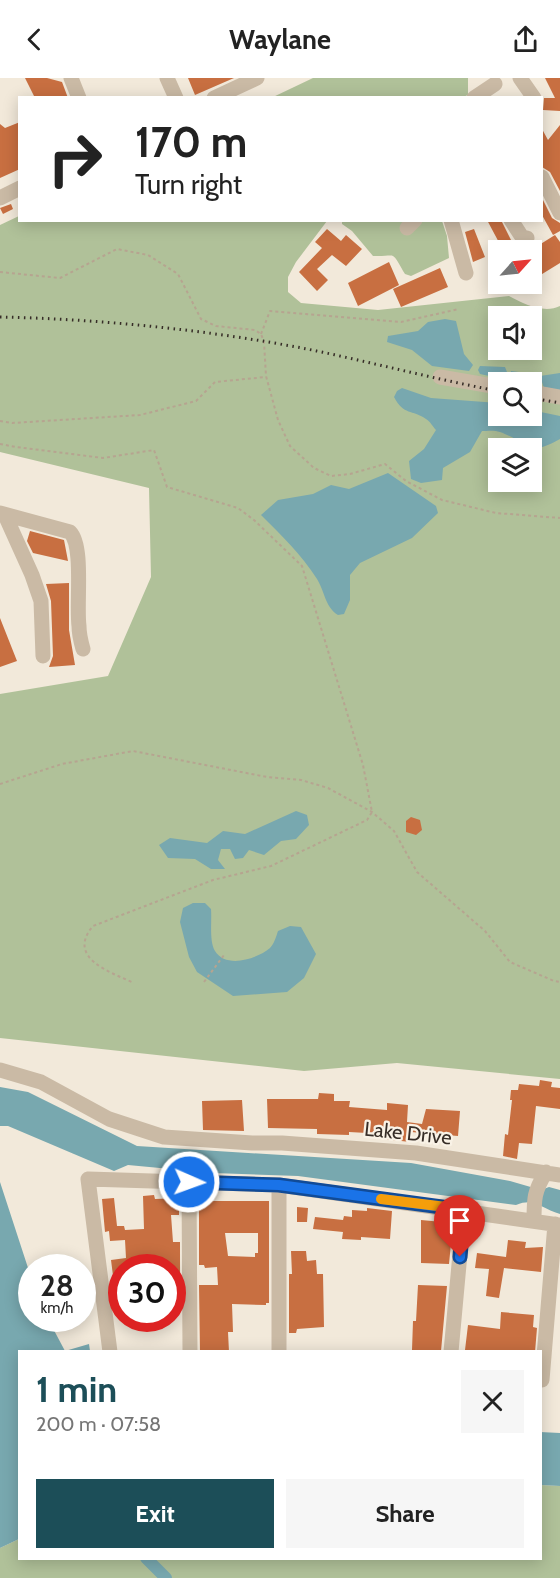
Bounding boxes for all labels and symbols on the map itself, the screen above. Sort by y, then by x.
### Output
north arrow [488,240,542,294]
street label: Lake Drive [363,1116,453,1150]
position arrow [157,1150,221,1214]
pin [434,1195,485,1257]
speed limit sign: 30 [108,1254,186,1332]

